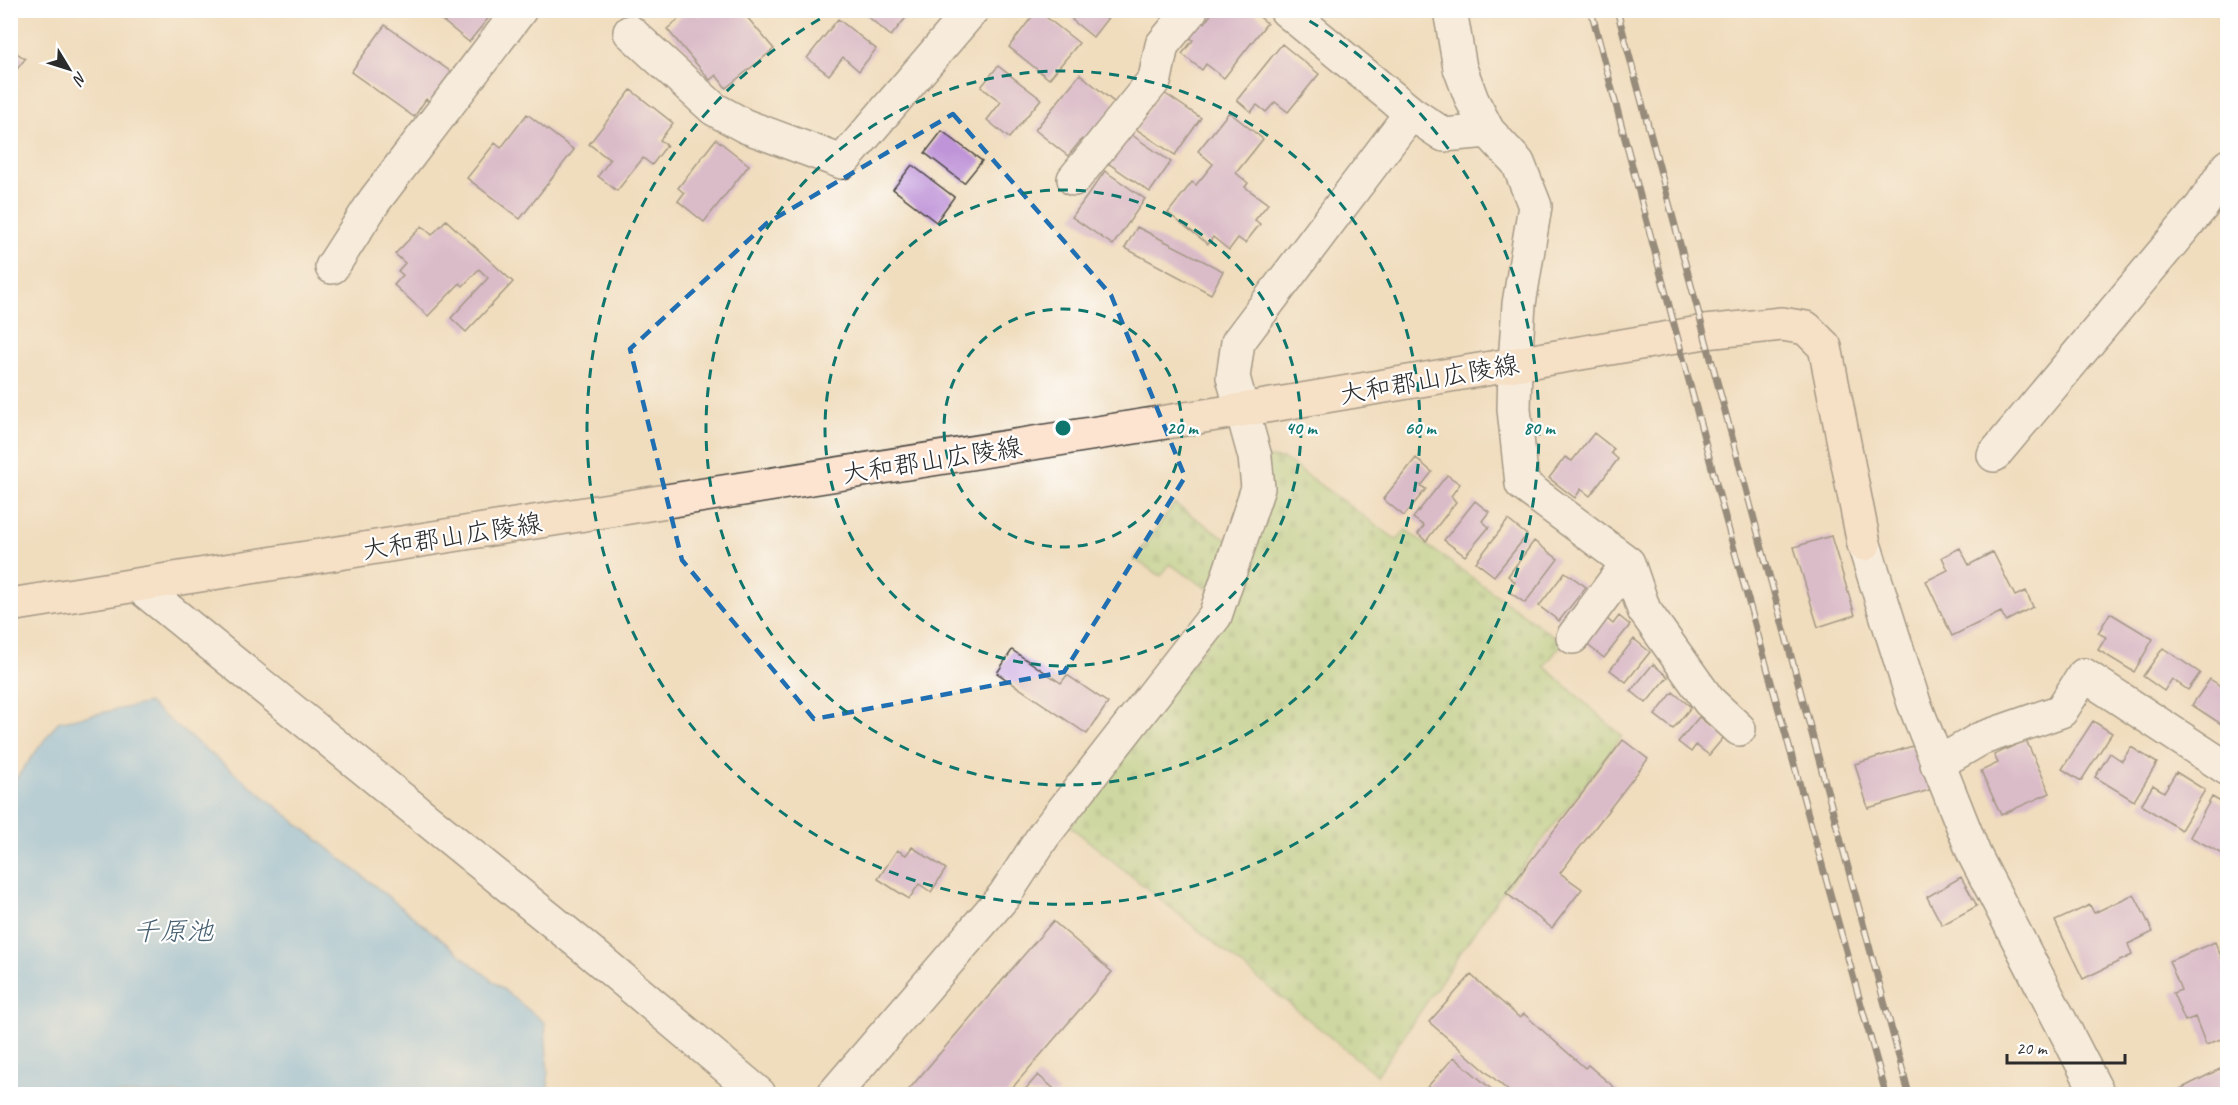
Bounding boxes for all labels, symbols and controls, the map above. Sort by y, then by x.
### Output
north arrow [39,39,99,99]
text: N [67,68,91,90]
street label: 大和郡山広陵線 [1337,347,1522,412]
text: 20 m [1167,417,1199,439]
text: 40 m [1286,417,1318,439]
text: 60 m [1404,417,1437,439]
text: 80 m [1524,417,1556,439]
centre of rings [1053,418,1073,438]
street label: 大和郡山広陵線 [840,430,1025,491]
street label: 大和郡山広陵線 [360,506,545,567]
water label: 千原池 [133,914,214,948]
scale bar [2007,1027,2126,1065]
text: 20 m [2016,1037,2049,1059]

